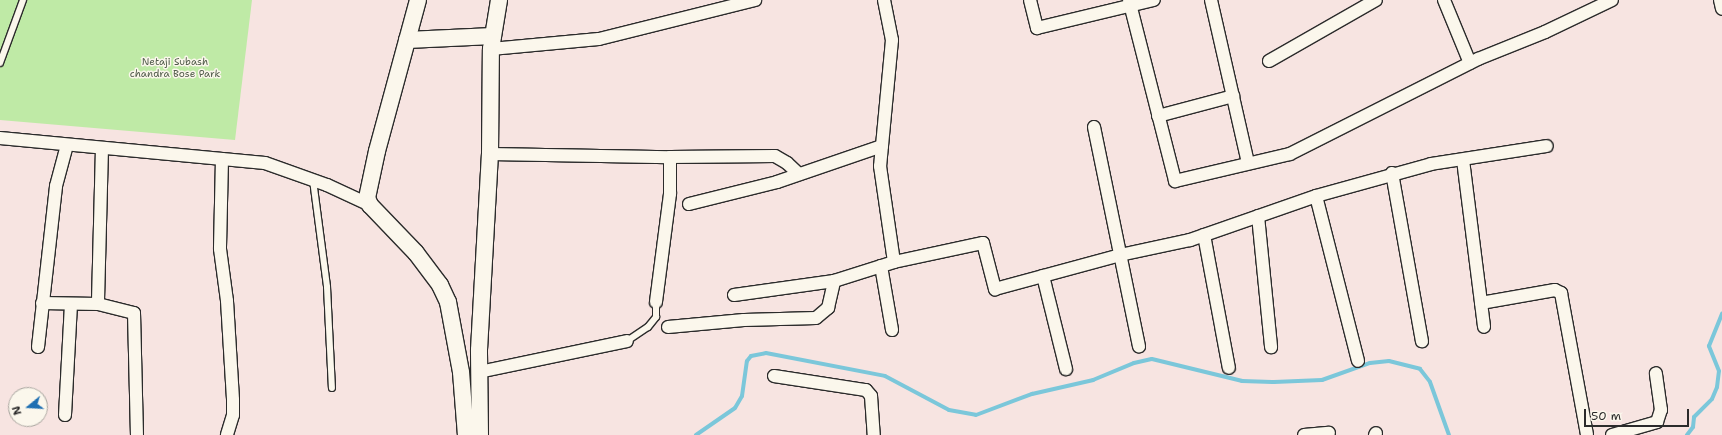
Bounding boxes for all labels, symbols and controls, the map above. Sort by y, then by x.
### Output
park label: Netaji Subash chandra Bose Park [130,55,220,78]
north arrow [8,387,48,427]
scale bar [1586,401,1691,427]
text: N [9,404,26,417]
text: 50 m [1591,408,1621,424]

